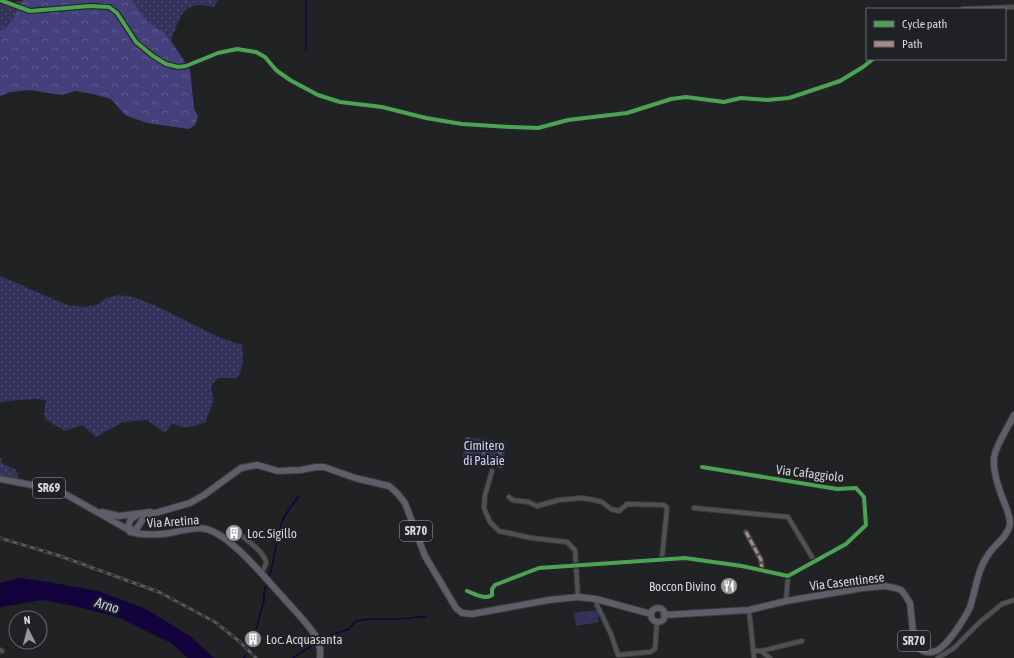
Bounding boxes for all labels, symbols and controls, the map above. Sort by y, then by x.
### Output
legend [866,8,1006,60]
text: Cycle path [902,17,947,31]
text: Path [902,37,923,51]
park label: Cimitero di Palaie [463,438,505,468]
street label: Via Cafaggiolo [775,462,845,485]
road number: SR69 [33,478,65,498]
street label: Via Aretina [146,512,200,531]
road number: SR70 [400,521,432,541]
building icon: Loc. Sigillo [224,523,244,543]
place label: Loc. Sigillo [247,526,297,541]
street label: Via Casentinese [809,569,885,594]
restaurant icon: Boccon Divino [719,576,739,596]
place label: Boccon Divino [649,579,716,594]
water label: Arno [92,593,121,616]
north arrow [8,610,48,650]
text: N [23,614,31,626]
building icon: Loc. Acquasanta [243,629,263,649]
road number: SR70 [898,631,930,651]
place label: Loc. Acquasanta [266,632,342,647]

